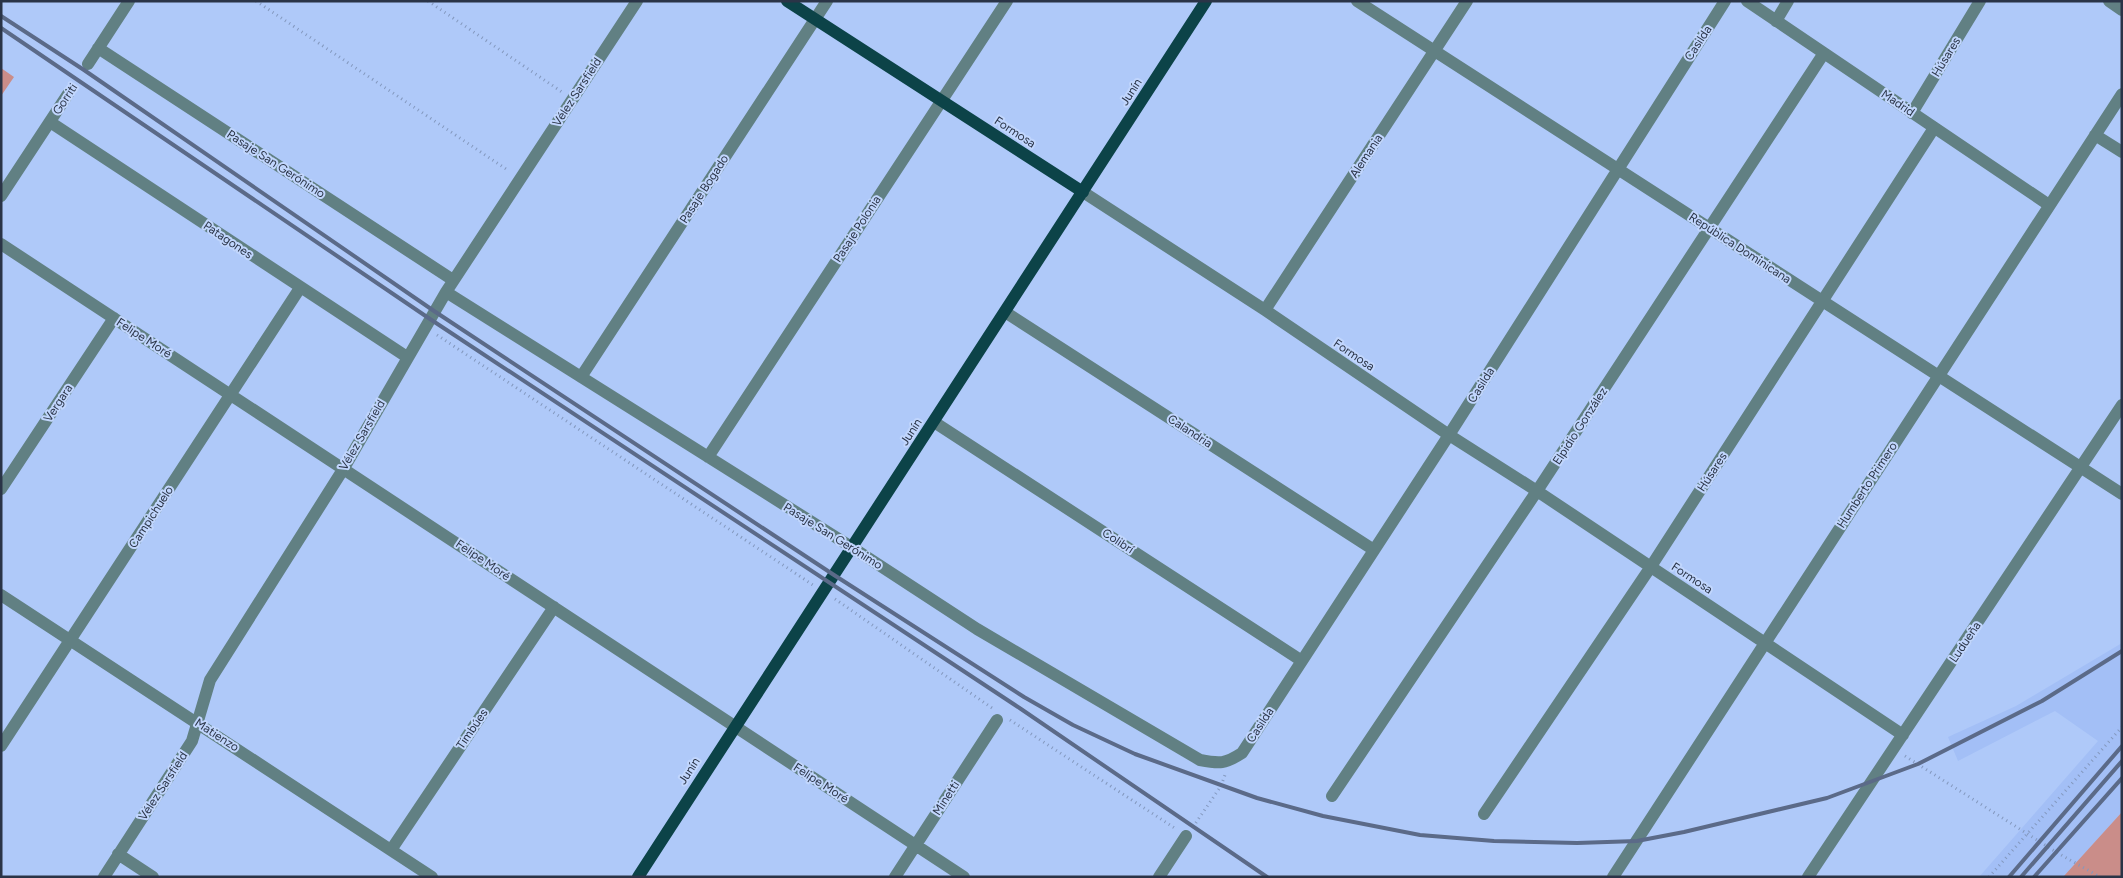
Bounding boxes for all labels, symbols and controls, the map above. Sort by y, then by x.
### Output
street label: Casilda [1682,23,1714,63]
street label: Húsares [1929,34,1963,79]
street label: Vélez Sarsfield [550,55,604,129]
street label: Junín [1117,76,1145,108]
street label: Gorriti [50,81,80,117]
street label: Madrid [1879,87,1917,119]
street label: Formosa [992,114,1038,150]
street label: Pasaje San Gerónimo [224,127,328,201]
street label: Alemania [1347,132,1385,180]
street label: Pasaje Bogado [677,152,731,226]
street label: Pasaje Polonia [830,193,884,265]
street label: República Dominicana [1686,210,1794,286]
street label: Patagones [201,218,256,262]
street label: Felipe Moré [114,315,174,361]
street label: Formosa [1331,336,1377,374]
street label: Casilda [1465,365,1497,405]
street label: Vergara [41,382,75,424]
street label: Elpidio González [1550,385,1610,467]
street label: Vélez Sarsfield [336,397,388,473]
street label: Calandria [1165,411,1215,451]
street label: Junín [897,416,925,448]
street label: Humberto Primero [1834,439,1900,531]
street label: Húsares [1694,450,1730,494]
street label: Campichuelo [126,483,176,551]
street label: Pasaje San Gerónimo [781,500,885,572]
street label: Colibrí [1100,526,1137,557]
street label: Felipe Moré [453,537,513,584]
street label: Formosa [1669,560,1715,596]
street label: Ludueña [1946,619,1984,665]
street label: Casilda [1244,705,1276,745]
street label: Timbúes [453,706,491,752]
street label: Matienzo [192,716,242,754]
street label: Vélez Sarsfield [136,749,190,823]
street label: Junín [675,755,703,787]
street label: Felipe Moré [791,760,851,806]
street label: Minetti [930,778,962,818]

